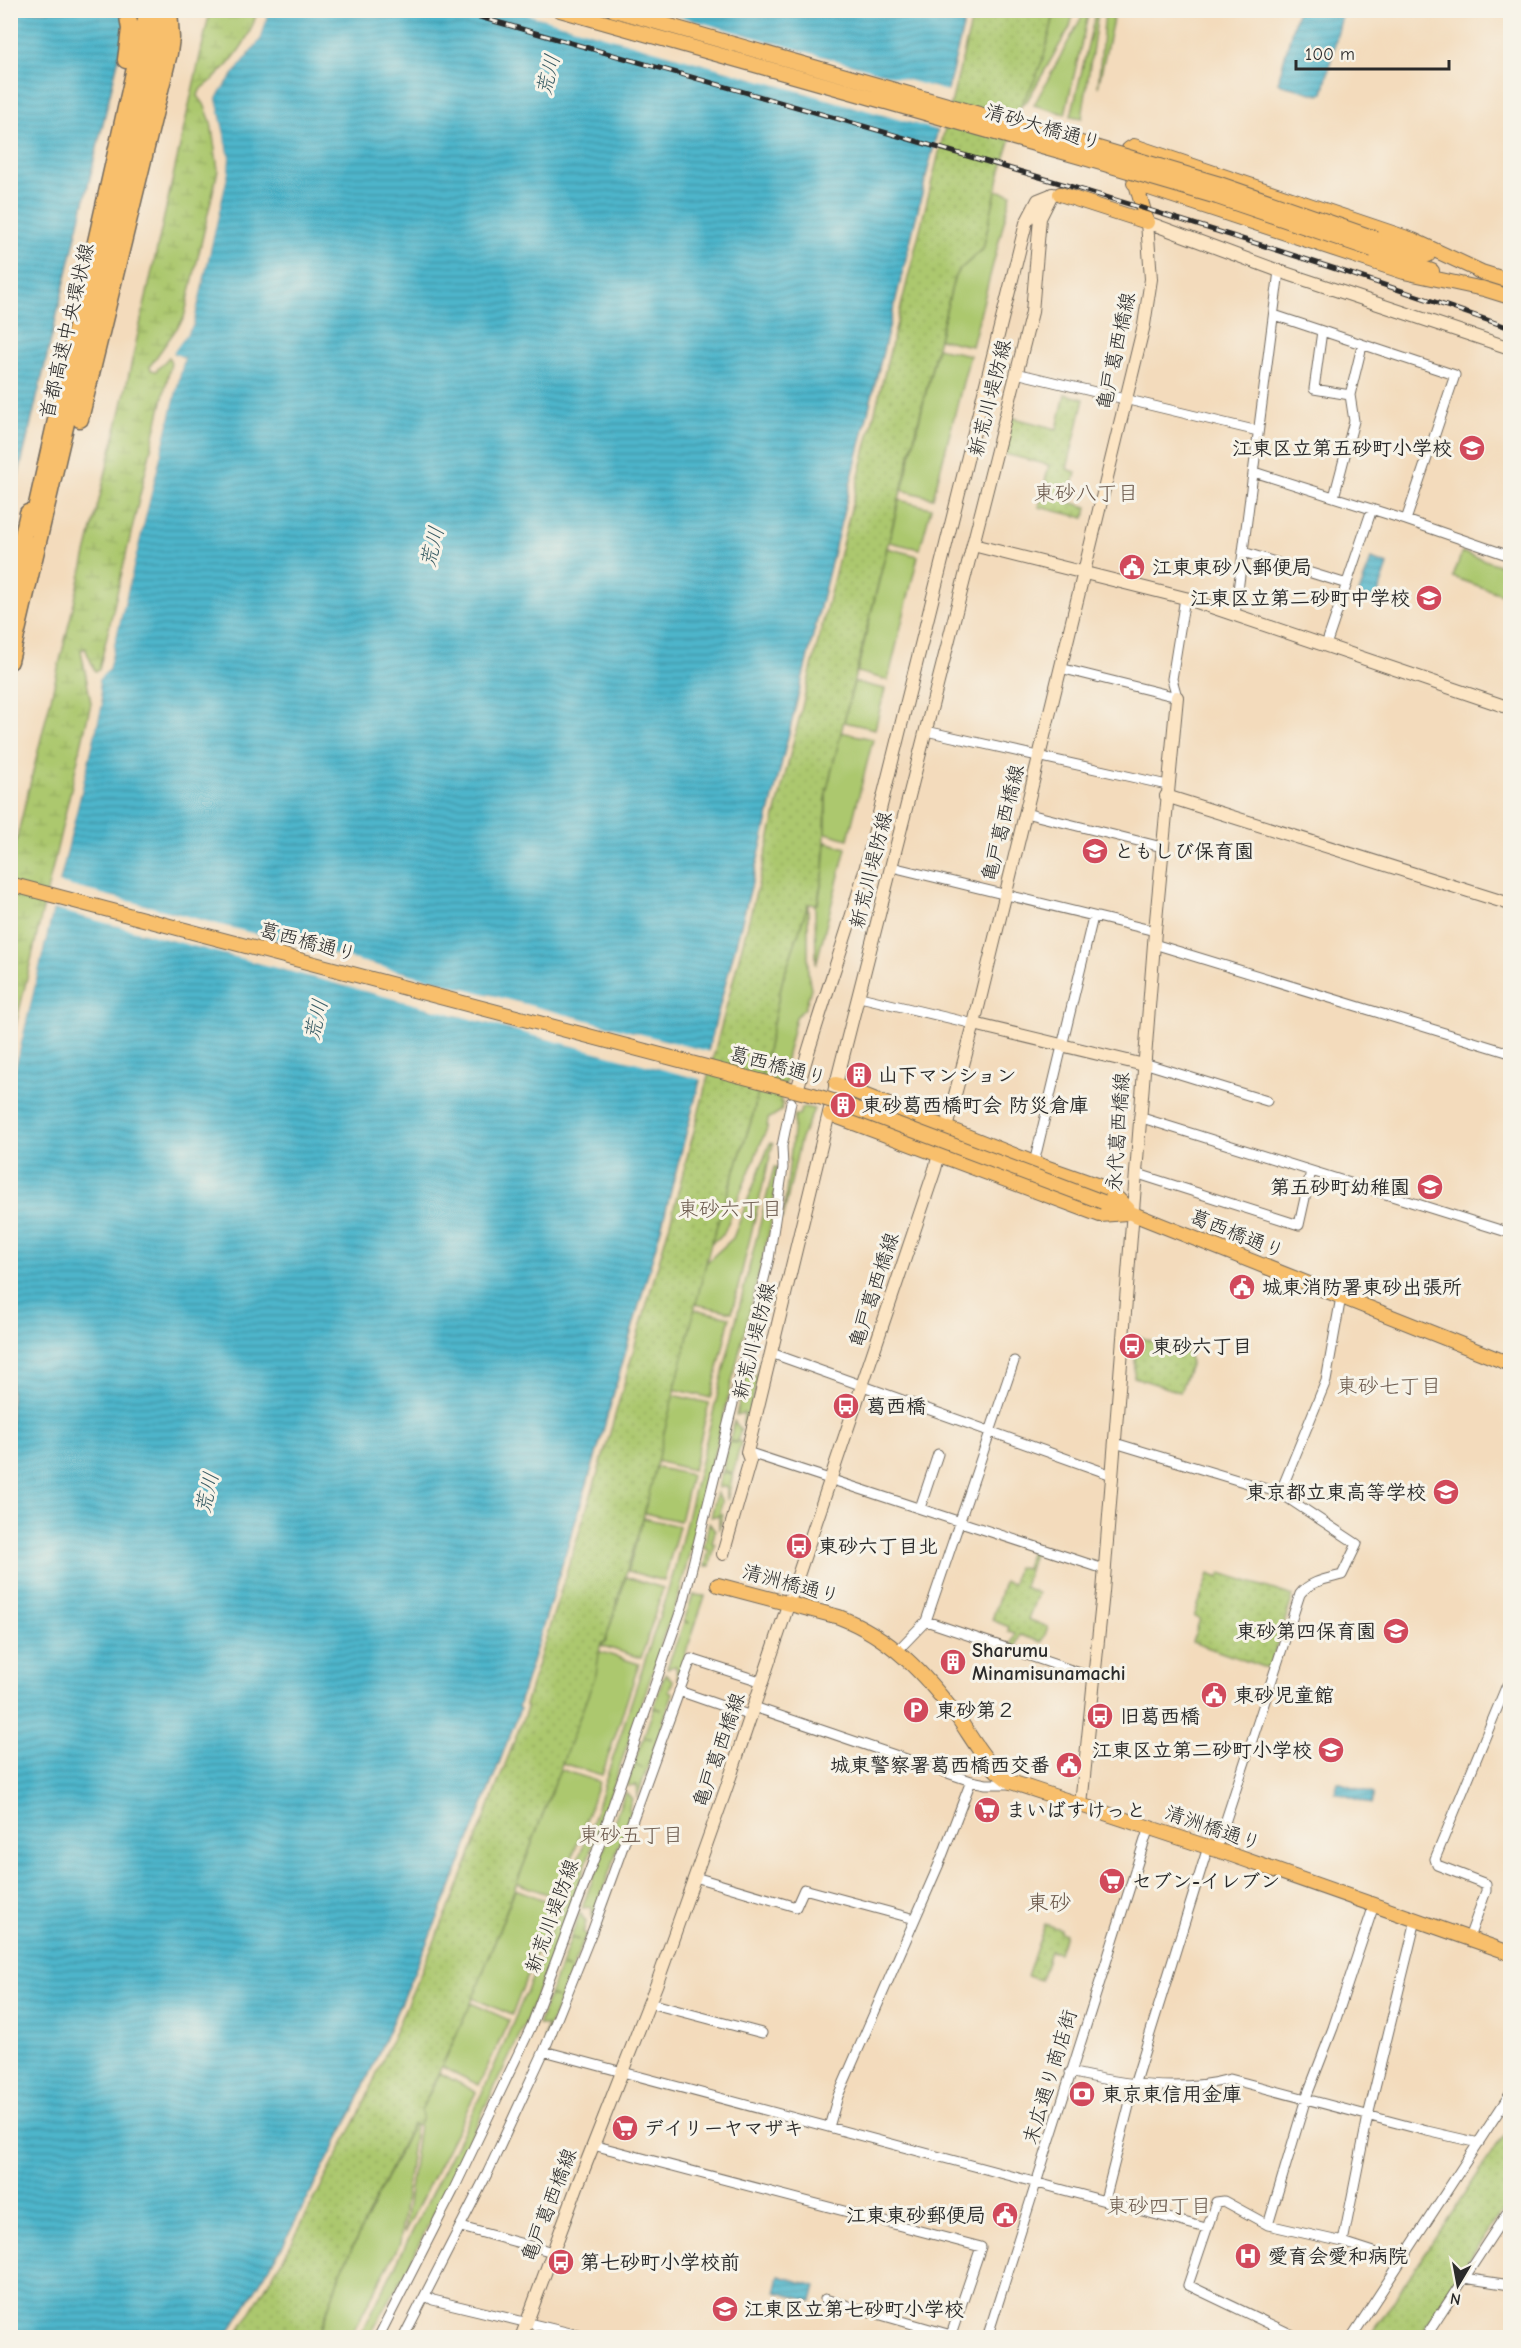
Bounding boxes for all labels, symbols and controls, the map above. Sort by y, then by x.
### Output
scale bar [1296,33,1449,71]
text: 100 m [1305,44,1355,65]
water label: 荒川 [531,52,565,98]
street label: 清砂大橋通り [982,99,1104,155]
street label: 首都高速中央環状線 [36,241,98,421]
street label: 亀戸葛西橋線 [1092,290,1140,412]
street label: 新荒川堤防線 [964,337,1016,459]
school or university icon: 江東区立第五砂町小学校 [1457,433,1487,463]
place label: 江東区立第五砂町小学校 [1232,437,1452,460]
district label: 東砂八丁目 [1034,481,1139,505]
water label: 荒川 [415,524,449,570]
public building icon: 江東東砂八郵便局 [1117,552,1147,582]
place label: 江東東砂八郵便局 [1152,556,1312,579]
school or university icon: 江東区立第二砂町中学校 [1414,583,1444,613]
place label: 江東区立第二砂町中学校 [1190,587,1410,610]
street label: 亀戸葛西橋線 [977,762,1029,884]
street label: 新荒川堤防線 [845,809,897,931]
school or university icon: ともしび保育園 [1080,836,1110,866]
place label: ともしび保育園 [1114,840,1254,863]
street label: 葛西橋通り [257,918,359,966]
water label: 荒川 [300,997,332,1043]
street label: 葛西橋通り [727,1042,829,1090]
building icon: 山下マンション [844,1060,874,1090]
place label: 山下マンション [878,1064,1016,1087]
street label: 永代葛西橋線 [1102,1071,1134,1193]
building icon: 東砂葛西橋町会 防災倉庫 [828,1090,858,1120]
place label: 東砂葛西橋町会 防災倉庫 [862,1094,1089,1117]
school or university icon: 第五砂町幼稚園 [1415,1172,1445,1202]
place label: 第五砂町幼稚園 [1270,1176,1410,1199]
district label: 東砂六丁目 [678,1197,783,1221]
street label: 葛西橋通り [1186,1205,1288,1263]
street label: 亀戸葛西橋線 [845,1229,903,1351]
public building icon: 城東消防署東砂出張所 [1227,1272,1257,1302]
place label: 城東消防署東砂出張所 [1262,1276,1462,1299]
street label: 新荒川堤防線 [728,1280,780,1402]
bus stop icon: 東砂六丁目 [1117,1331,1147,1361]
place label: 東砂六丁目 [1152,1335,1252,1358]
district label: 東砂七丁目 [1337,1374,1442,1398]
bus stop icon: 葛西橋 [831,1391,861,1421]
place label: 葛西橋 [866,1395,926,1418]
water label: 荒川 [191,1470,223,1516]
school or university icon: 東京都立東高等学校 [1431,1477,1461,1507]
place label: 東京都立東高等学校 [1246,1481,1426,1504]
bus stop icon: 東砂六丁目北 [784,1531,814,1561]
place label: 東砂六丁目北 [818,1535,938,1558]
street label: 清洲橋通り [740,1560,842,1608]
school or university icon: 東砂第四保育園 [1381,1616,1411,1646]
place label: 東砂第四保育園 [1236,1620,1376,1643]
place label: Sharumu Minamisunamachi [972,1639,1126,1685]
building icon: Sharumu Minamisunamachi [938,1647,968,1677]
public building icon: 東砂児童館 [1199,1680,1229,1710]
place label: 東砂児童館 [1234,1684,1334,1707]
street label: 亀戸葛西橋線 [689,1690,749,1810]
parking icon: 東砂第２ [901,1695,931,1725]
place label: 東砂第２ [936,1699,1016,1722]
bus stop icon: 旧葛西橋 [1085,1701,1115,1731]
place label: 旧葛西橋 [1120,1705,1200,1728]
school or university icon: 江東区立第二砂町小学校 [1316,1735,1346,1765]
place label: 江東区立第二砂町小学校 [1092,1739,1312,1762]
public building icon: 城東警察署葛西橋西交番 [1054,1750,1084,1780]
place label: 城東警察署葛西橋西交番 [830,1754,1050,1777]
supermarket icon: まいばすけっと [972,1795,1002,1825]
place label: まいばすけっと [1006,1799,1146,1822]
street label: 清洲橋通り [1162,1801,1264,1855]
district label: 東砂五丁目 [579,1823,684,1847]
street label: 新荒川堤防線 [521,1856,583,1976]
supermarket icon: セブン-イレブン [1097,1866,1127,1896]
place label: セブン-イレブン [1132,1870,1280,1893]
district label: 東砂 [1027,1890,1071,1916]
street label: 末広通り商店街 [1019,2007,1081,2147]
bank icon: 東京東信用金庫 [1067,2079,1097,2109]
place label: 東京東信用金庫 [1102,2083,1242,2106]
supermarket icon: デイリーヤマザキ [610,2113,640,2143]
place label: デイリーヤマザキ [644,2117,804,2140]
street label: 亀戸葛西橋線 [517,2145,581,2265]
district label: 東砂四丁目 [1107,2194,1212,2218]
public building icon: 江東東砂郵便局 [990,2200,1020,2230]
place label: 江東東砂郵便局 [846,2204,986,2227]
hospital icon: 愛育会愛和病院 [1233,2241,1263,2271]
place label: 愛育会愛和病院 [1268,2245,1408,2268]
bus stop icon: 第七砂町小学校前 [546,2247,576,2277]
place label: 第七砂町小学校前 [580,2251,740,2274]
north arrow [1428,2255,1488,2315]
text: N [1449,2289,1462,2309]
school or university icon: 江東区立第七砂町小学校 [710,2294,740,2324]
place label: 江東区立第七砂町小学校 [744,2298,964,2321]

